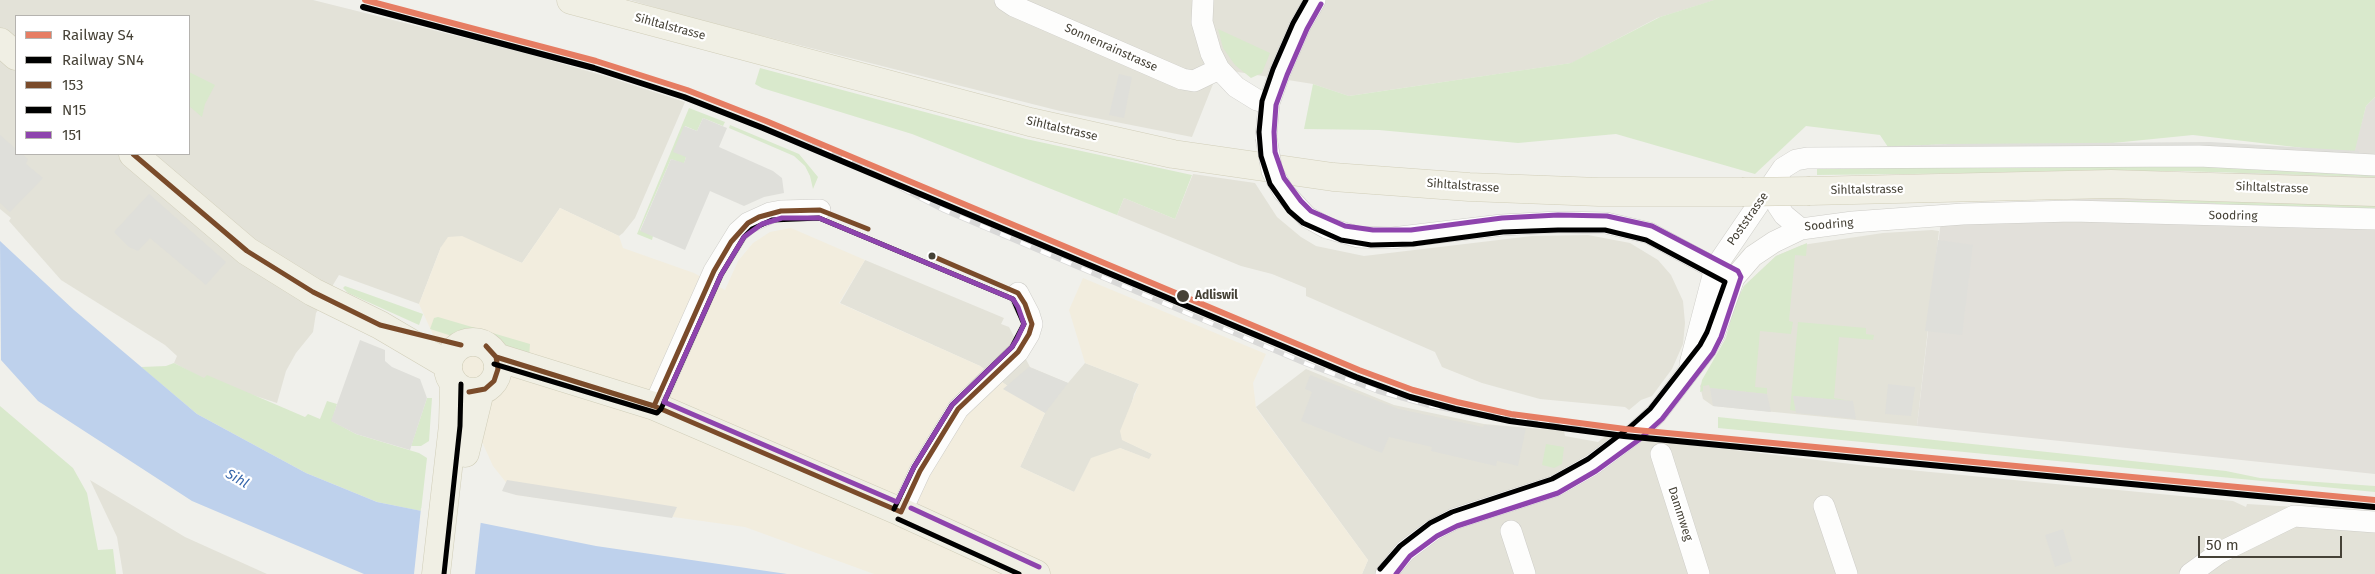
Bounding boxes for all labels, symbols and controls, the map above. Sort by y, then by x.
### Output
street label: Sihltalstrasse [633,11,707,43]
legend [15,15,190,155]
street label: Sonnenrainstrasse [1062,21,1160,75]
text: Railway S4 [62,26,134,44]
text: Railway SN4 [62,51,144,69]
text: 153 [62,76,83,94]
text: N15 [62,101,86,119]
street label: Sihltalstrasse [1025,114,1099,144]
text: 151 [62,126,82,144]
street label: Sihltalstrasse [1426,176,1500,196]
street label: Sihltalstrasse [2235,180,2309,196]
street label: Sihltalstrasse [1830,182,1904,198]
street label: Poststrasse [1724,190,1772,248]
street label: Soodring [2208,208,2258,224]
street label: Soodring [1804,216,1854,234]
unlabelled marker [927,251,937,261]
marker: Adliswil [1175,288,1191,304]
place label: Adliswil [1195,289,1238,303]
water label: Sihl [223,466,251,492]
street label: Dammweg [1664,485,1696,543]
scale bar [2200,526,2344,558]
text: 50 m [2206,536,2239,554]

